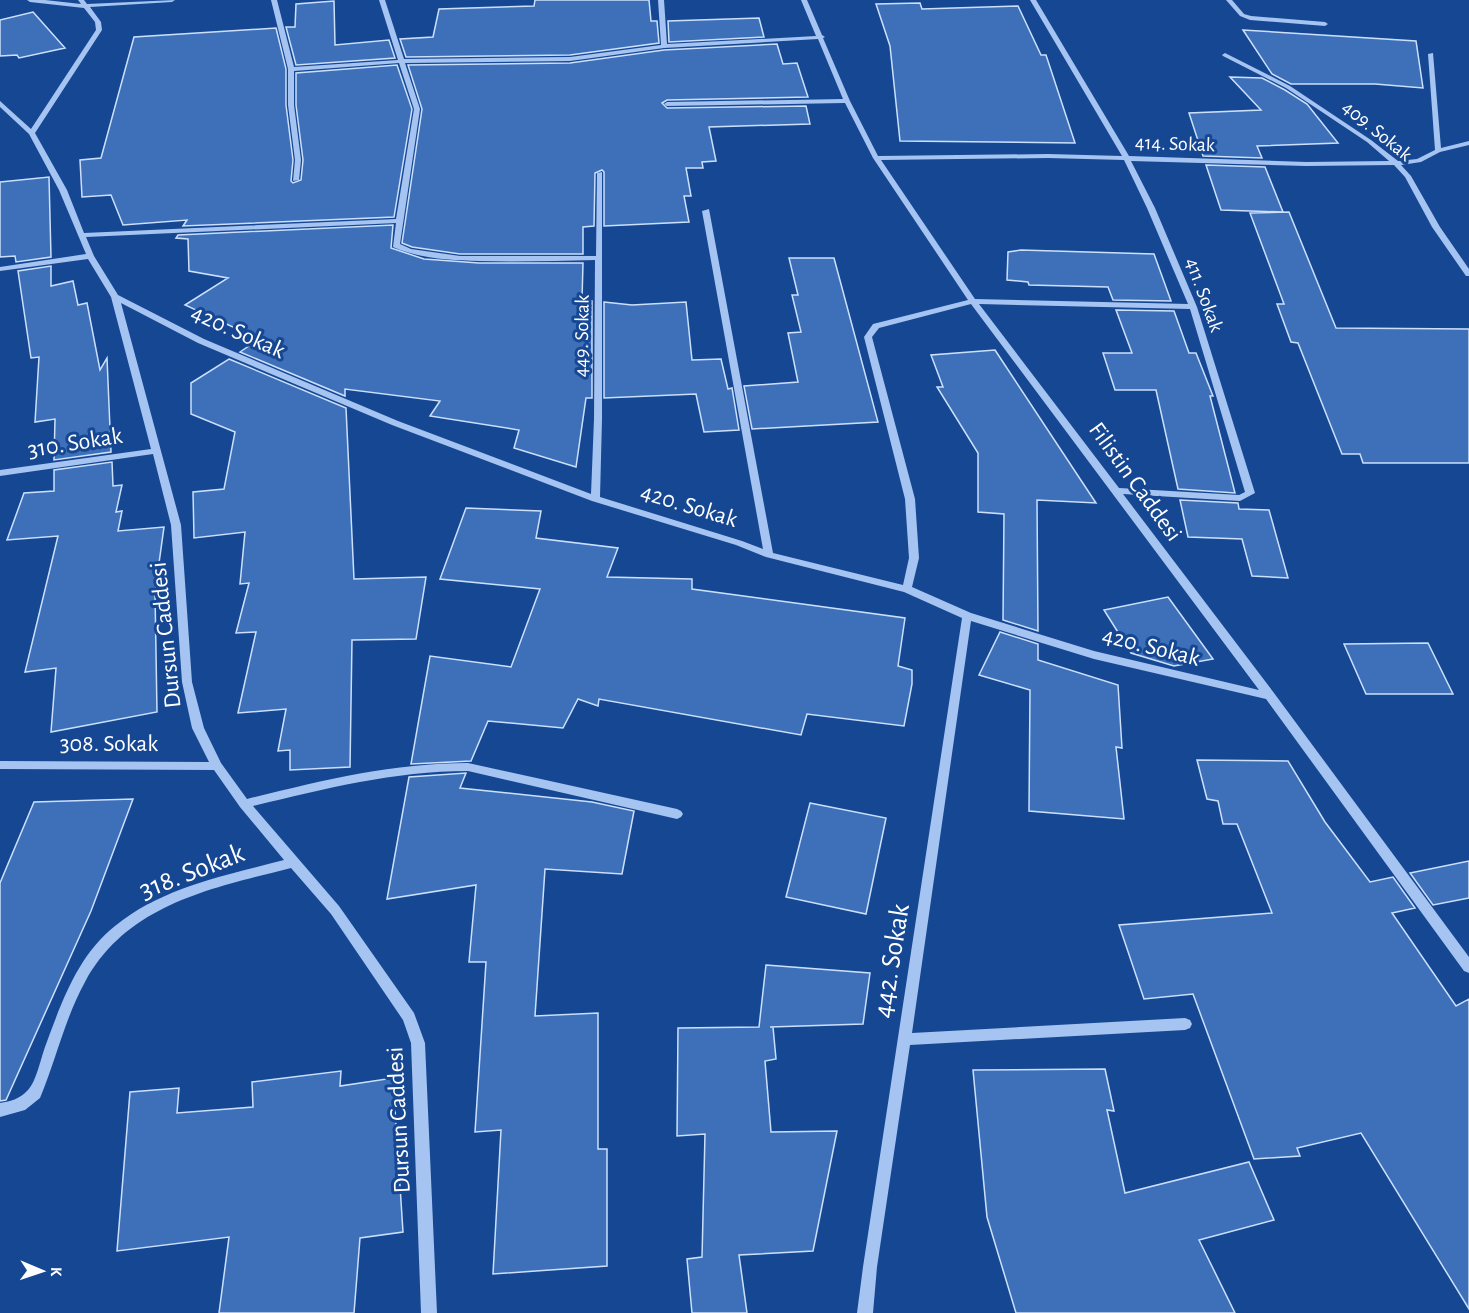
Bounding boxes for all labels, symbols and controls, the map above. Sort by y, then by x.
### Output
street label: 409. Sokak [1338,97,1416,165]
street label: 414. Sokak [1135,133,1215,155]
street label: 411. Sokak [1181,255,1227,335]
street label: 449. Sokak [571,295,593,377]
street label: 420. Sokak [188,301,288,363]
street label: Filistin Caddesi [1084,418,1186,546]
street label: 310. Sokak [26,424,124,462]
street label: 420. Sokak [638,480,740,532]
street label: Dursun Caddesi [146,561,186,709]
street label: 420. Sokak [1100,623,1202,671]
street label: 308. Sokak [60,732,158,756]
street label: 318. Sokak [136,839,248,905]
street label: 442. Sokak [869,902,915,1020]
street label: Dursun Caddesi [383,1046,415,1194]
north arrow [12,1241,72,1301]
text: K [48,1267,64,1277]

